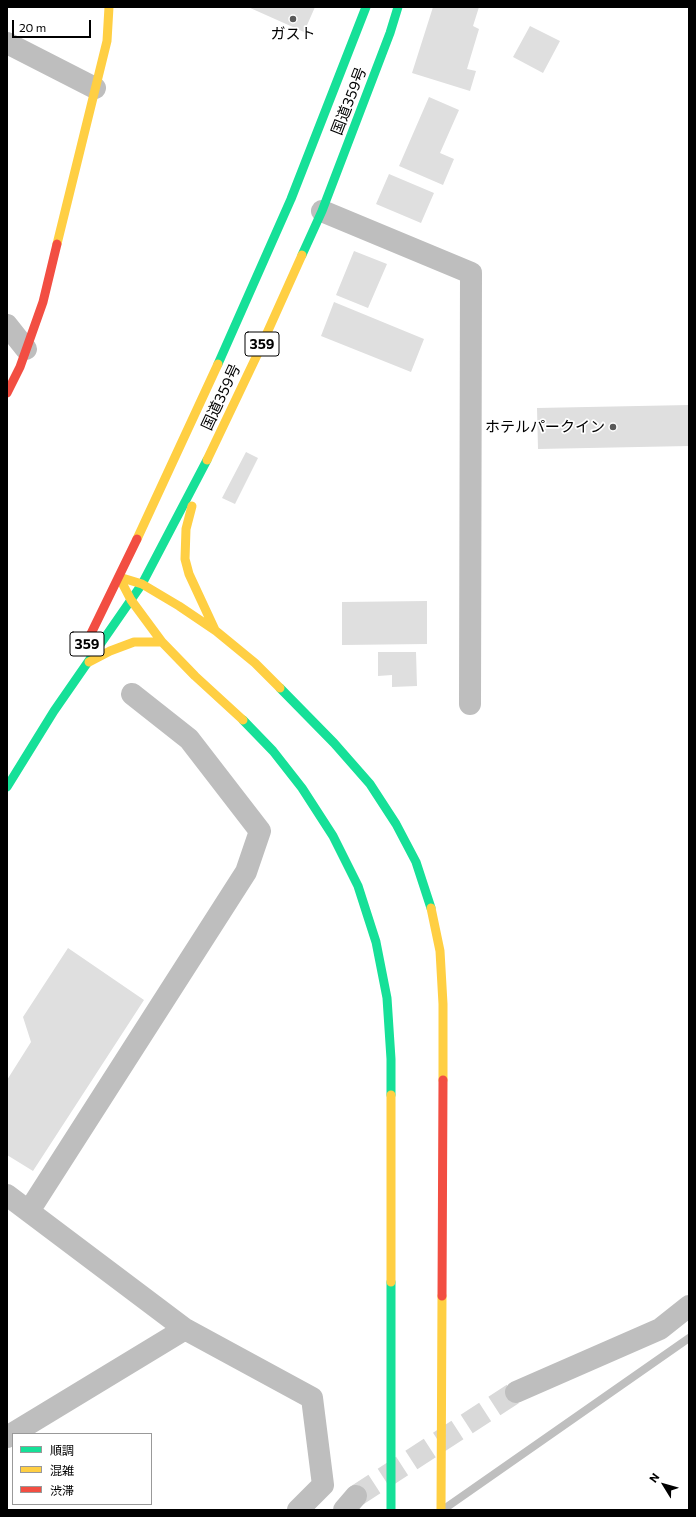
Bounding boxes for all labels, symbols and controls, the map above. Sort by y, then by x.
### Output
scale bar [14,12,93,38]
marker: ガスト [288,14,298,24]
text: 20 m [19,20,46,34]
place label: ガスト [271,25,315,43]
street label: 国道359号 [328,65,370,137]
road number: 359 [245,332,279,356]
street label: 国道359号 [198,361,244,433]
place label: ホテルパークイン [485,418,605,436]
marker: ホテルパークイン [608,422,618,432]
road number: 359 [70,632,104,656]
legend [12,1433,152,1505]
text: 順調 [50,1443,74,1457]
text: 混雑 [50,1463,74,1477]
north arrow [644,1465,684,1505]
text: N [646,1470,662,1485]
text: 渋滞 [50,1483,74,1497]

